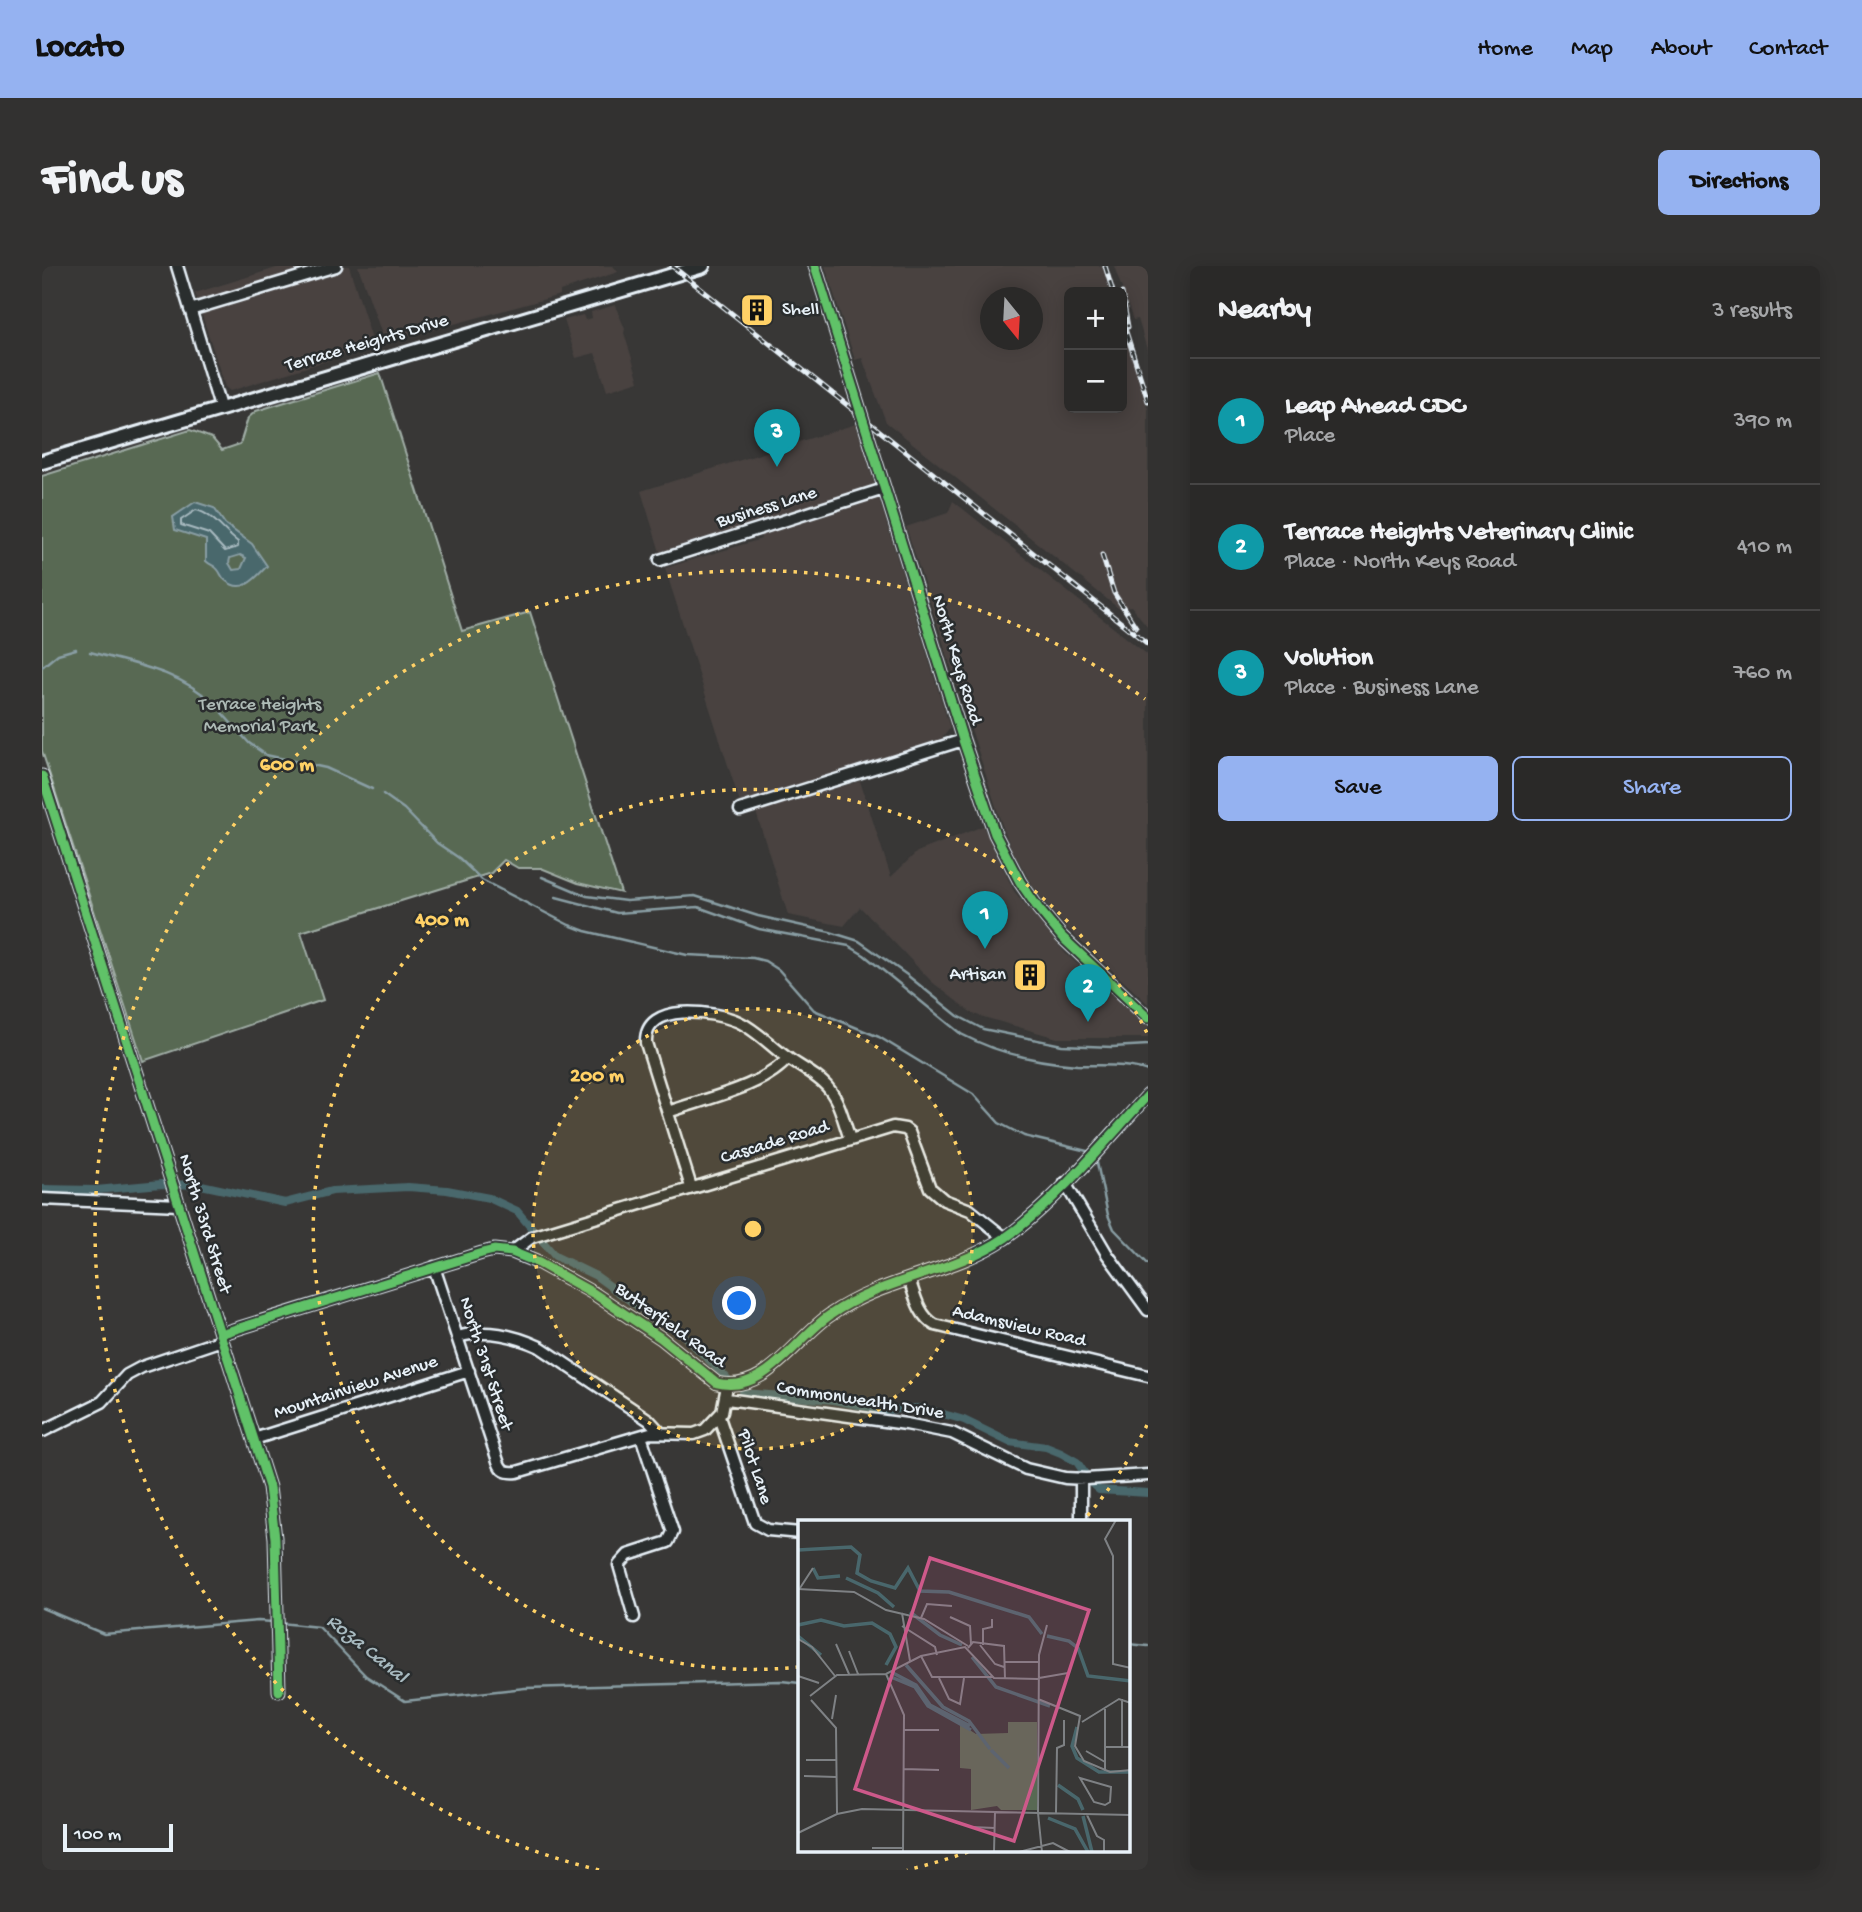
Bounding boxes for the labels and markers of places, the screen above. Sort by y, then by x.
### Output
building icon: Shell [738,291,776,329]
place label: Shell [782,299,819,322]
pin: 3 [754,409,800,467]
pin: 1 [962,891,1008,949]
building icon: Artisan [1011,956,1049,994]
place label: Artisan [950,964,1006,987]
pin: 2 [1065,964,1111,1022]
centre of rings [741,1217,765,1241]

